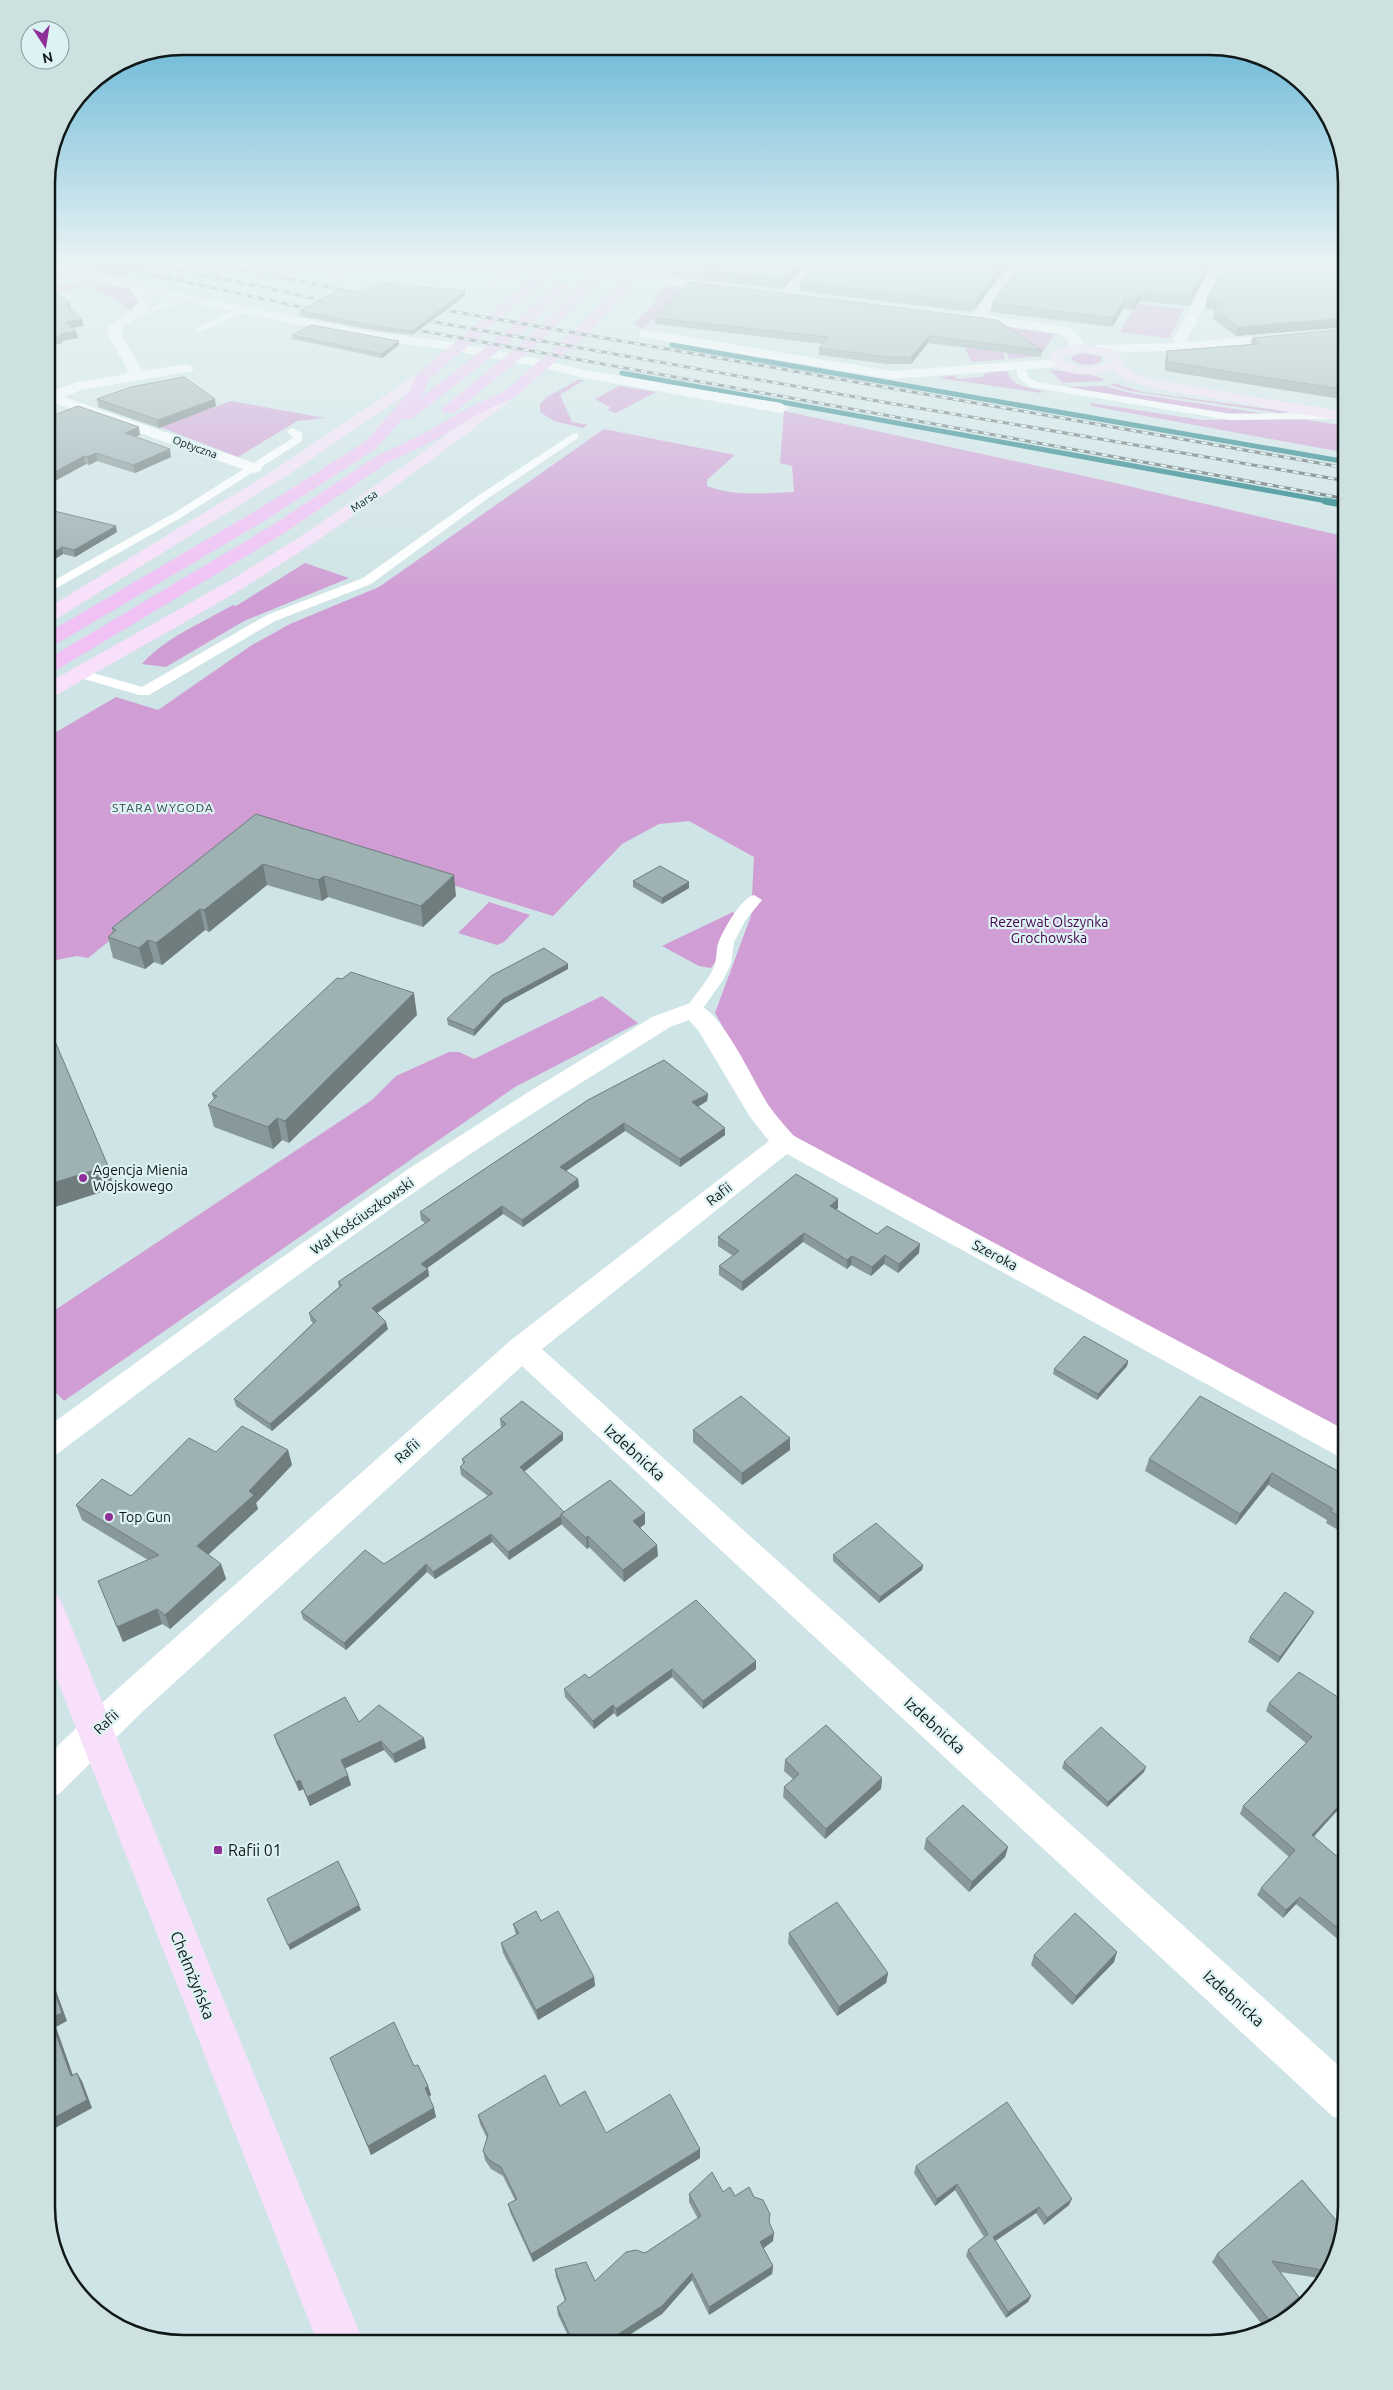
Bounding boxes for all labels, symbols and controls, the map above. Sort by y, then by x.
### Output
north arrow [20,20,70,70]
text: N [41,49,54,67]
street label: Optyczna [171,433,219,461]
street label: Marsa [348,488,380,514]
district label: STARA WYGODA [112,801,214,814]
park label: Rezerwat Olszynka Grochowska [990,914,1108,946]
place label: Agencja Mienia Wojskowego [93,1162,188,1194]
marker: Agencja Mienia Wojskowego [77,1172,89,1184]
street label: Wał Kościuszkowski [307,1174,417,1258]
street label: Rafii [703,1179,735,1209]
street label: Szeroka [970,1236,1020,1274]
street label: Izdebnicka [601,1420,669,1484]
street label: Rafii [391,1436,423,1466]
place label: Top Gun [119,1509,171,1525]
marker: Top Gun [103,1511,115,1523]
street label: Izdebnicka [901,1693,969,1757]
street label: Rafii [90,1707,122,1737]
place label: Rafii 01 [228,1841,282,1859]
marker: Rafii 01 [212,1844,224,1856]
street label: Chełmżyńska [167,1928,219,2022]
street label: Izdebnicka [1200,1966,1268,2030]

